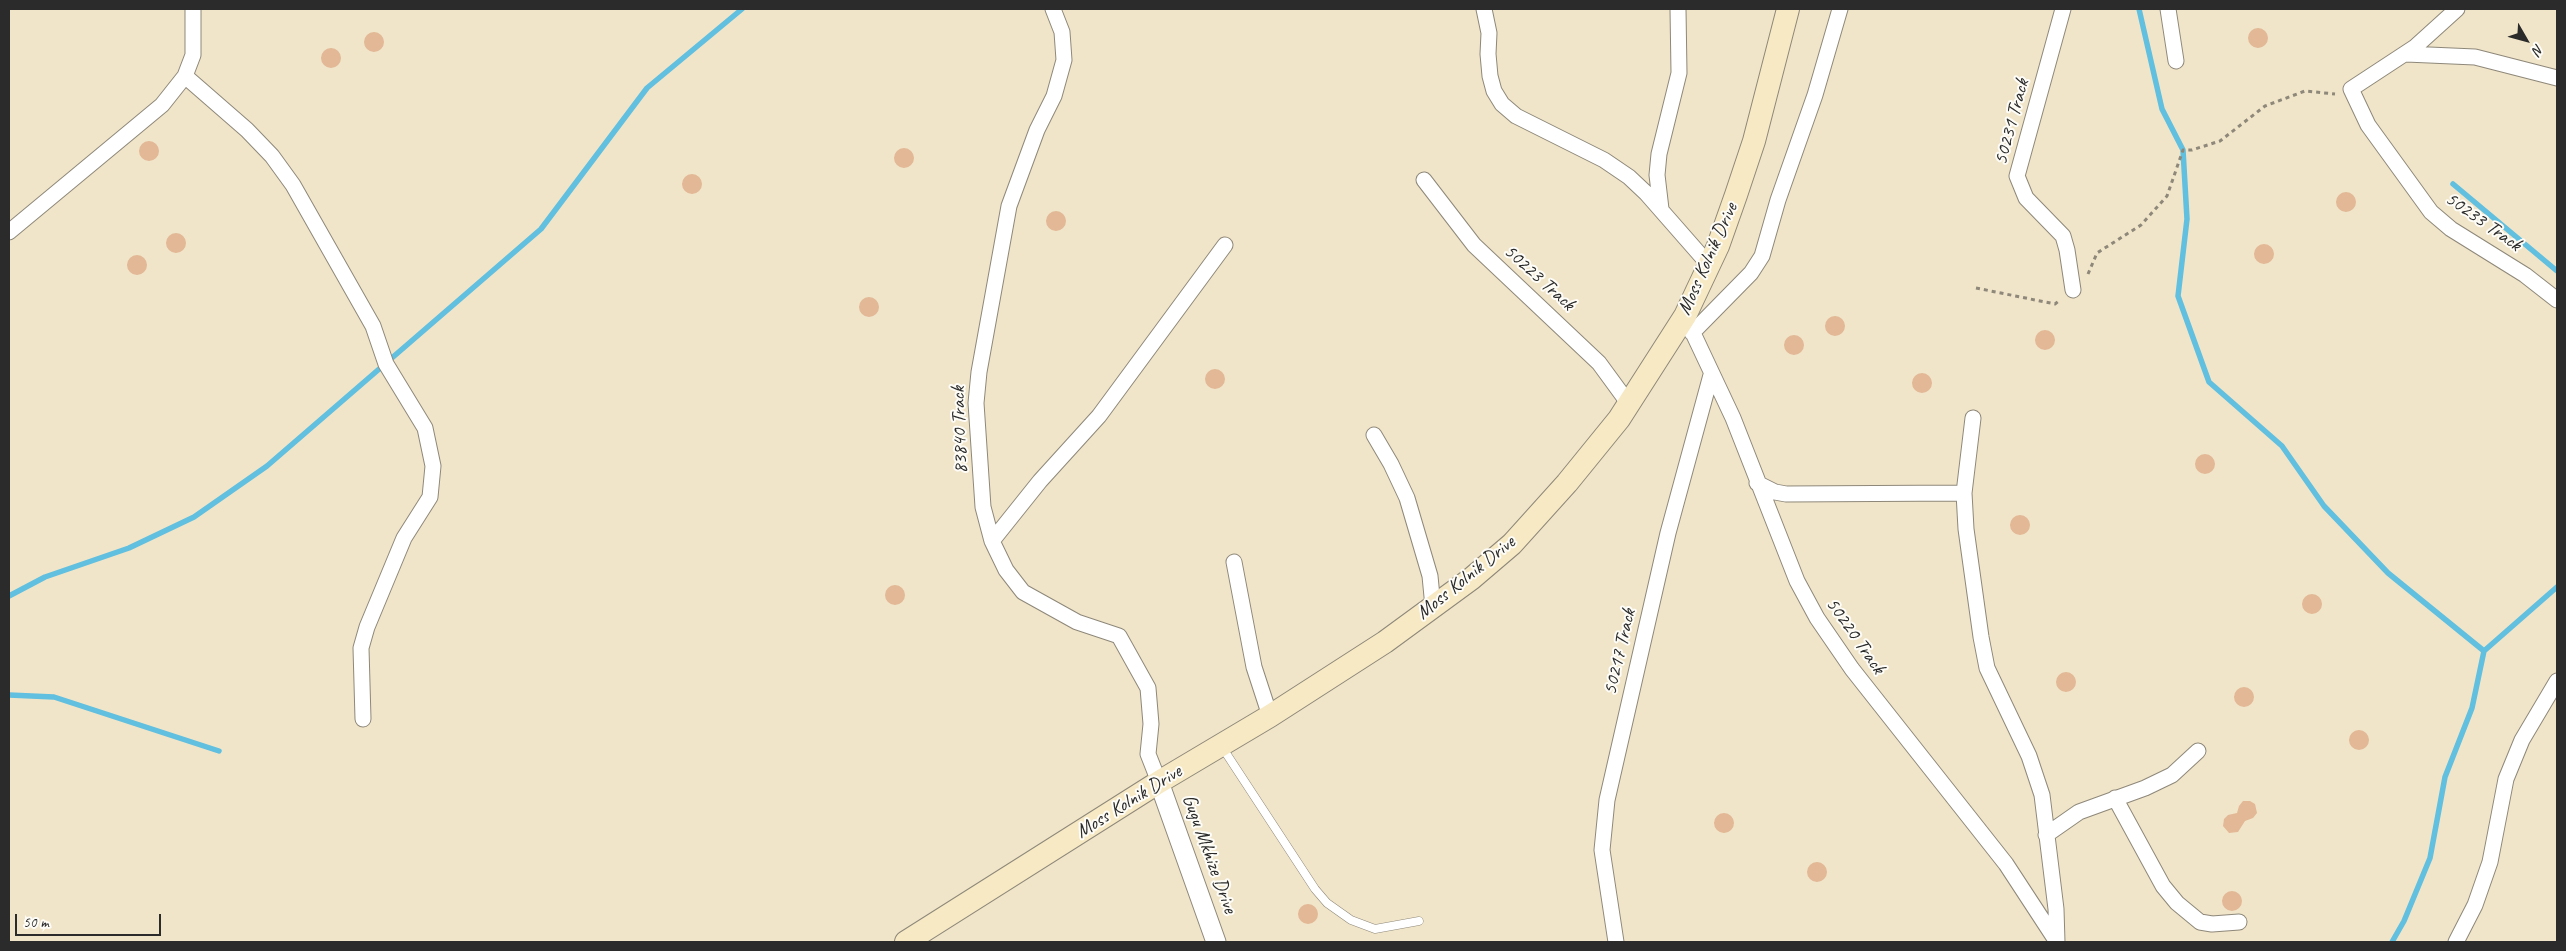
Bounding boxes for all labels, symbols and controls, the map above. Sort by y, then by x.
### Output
north arrow [2501,15,2551,65]
text: N [2529,41,2548,58]
street label: 50231 Track [1989,77,2035,167]
street label: 50233 Track [2440,187,2526,257]
street label: Moss Kolnik Drive [1673,199,1743,319]
street label: 50223 Track [1498,240,1580,316]
street label: 83840 Track [946,386,974,474]
street label: Moss Kolnik Drive [1412,531,1520,625]
street label: 50220 Track [1820,593,1890,679]
street label: 50217 Track [1598,607,1642,697]
street label: Moss Kolnik Drive [1072,760,1186,844]
street label: Gugu Mkhize Drive [1176,791,1242,917]
scale bar [18,904,164,936]
text: 50 m [23,913,49,932]

